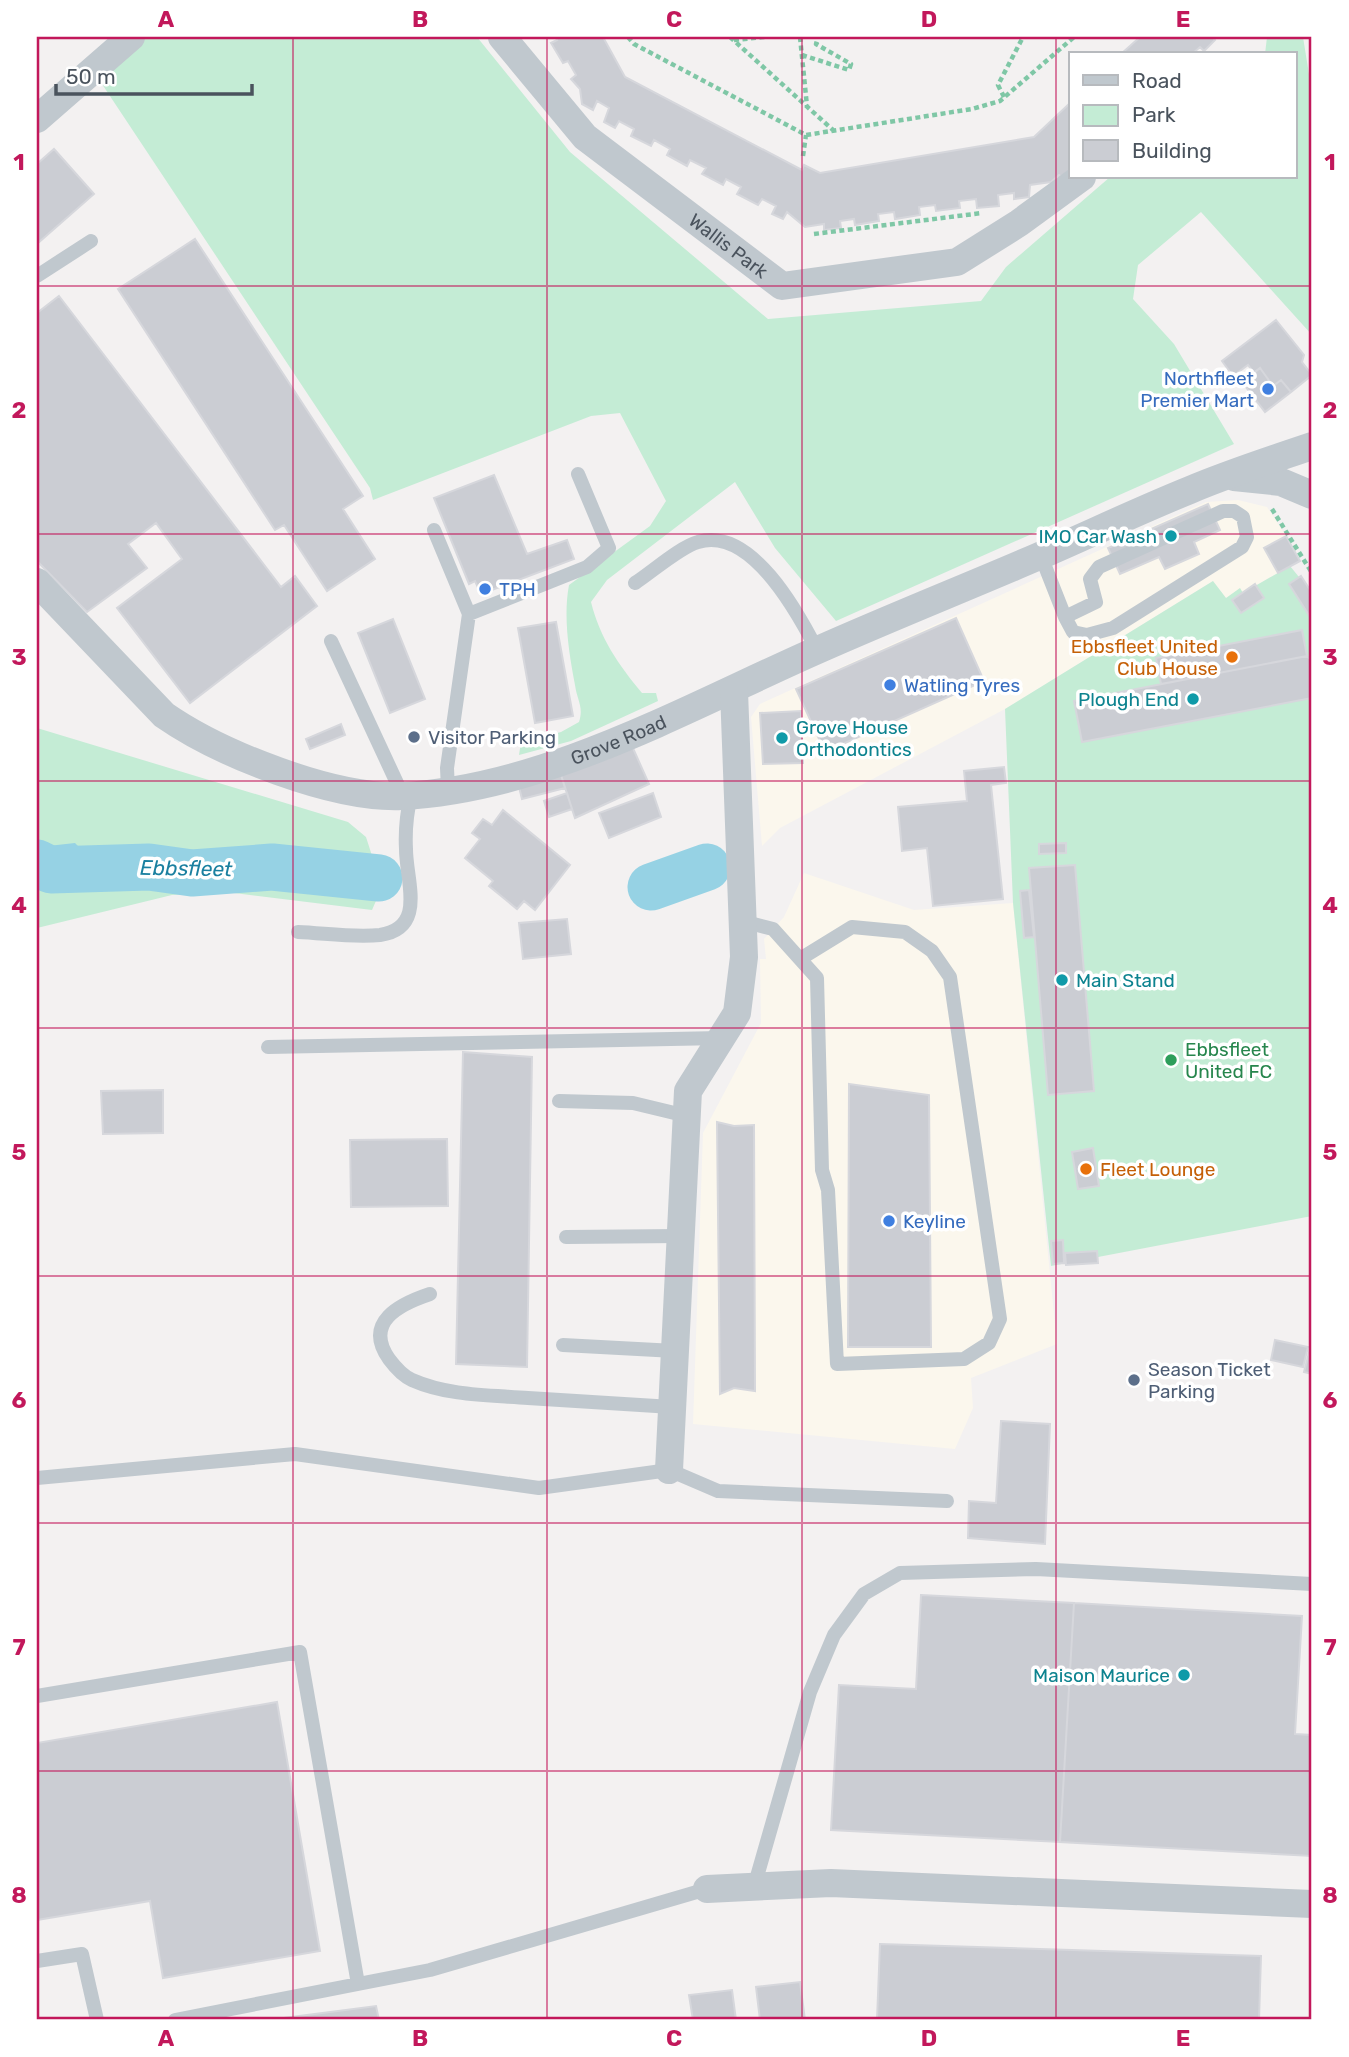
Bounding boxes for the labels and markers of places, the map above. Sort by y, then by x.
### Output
place label: Northfleet Premier Mart [1140,367,1255,412]
marker: Northfleet Premier Mart [1260,381,1276,397]
place label: IMO Car Wash [1038,525,1157,548]
marker: IMO Car Wash [1163,528,1179,544]
place label: TPH [499,578,536,601]
marker: TPH [477,581,493,597]
place label: Ebbsfleet United Club House [1071,635,1218,680]
marker: Ebbsfleet United Club House [1224,649,1240,665]
place label: Watling Tyres [904,674,1020,697]
marker: Watling Tyres [882,677,898,693]
place label: Plough End [1078,688,1179,711]
marker: Plough End [1185,691,1201,707]
place label: Grove House Orthodontics [796,716,912,761]
place label: Visitor Parking [428,726,556,749]
marker: Visitor Parking [406,729,422,745]
marker: Grove House Orthodontics [774,730,790,746]
place label: Main Stand [1076,969,1175,992]
marker: Main Stand [1054,972,1070,988]
place label: Ebbsfleet United FC [1185,1038,1272,1083]
marker: Ebbsfleet United FC [1163,1052,1179,1068]
place label: Fleet Lounge [1100,1158,1215,1181]
marker: Fleet Lounge [1078,1161,1094,1177]
place label: Keyline [903,1210,966,1233]
marker: Keyline [881,1213,897,1229]
place label: Season Ticket Parking [1148,1358,1271,1403]
marker: Season Ticket Parking [1126,1372,1142,1388]
place label: Maison Maurice [1033,1664,1170,1687]
marker: Maison Maurice [1176,1667,1192,1683]

